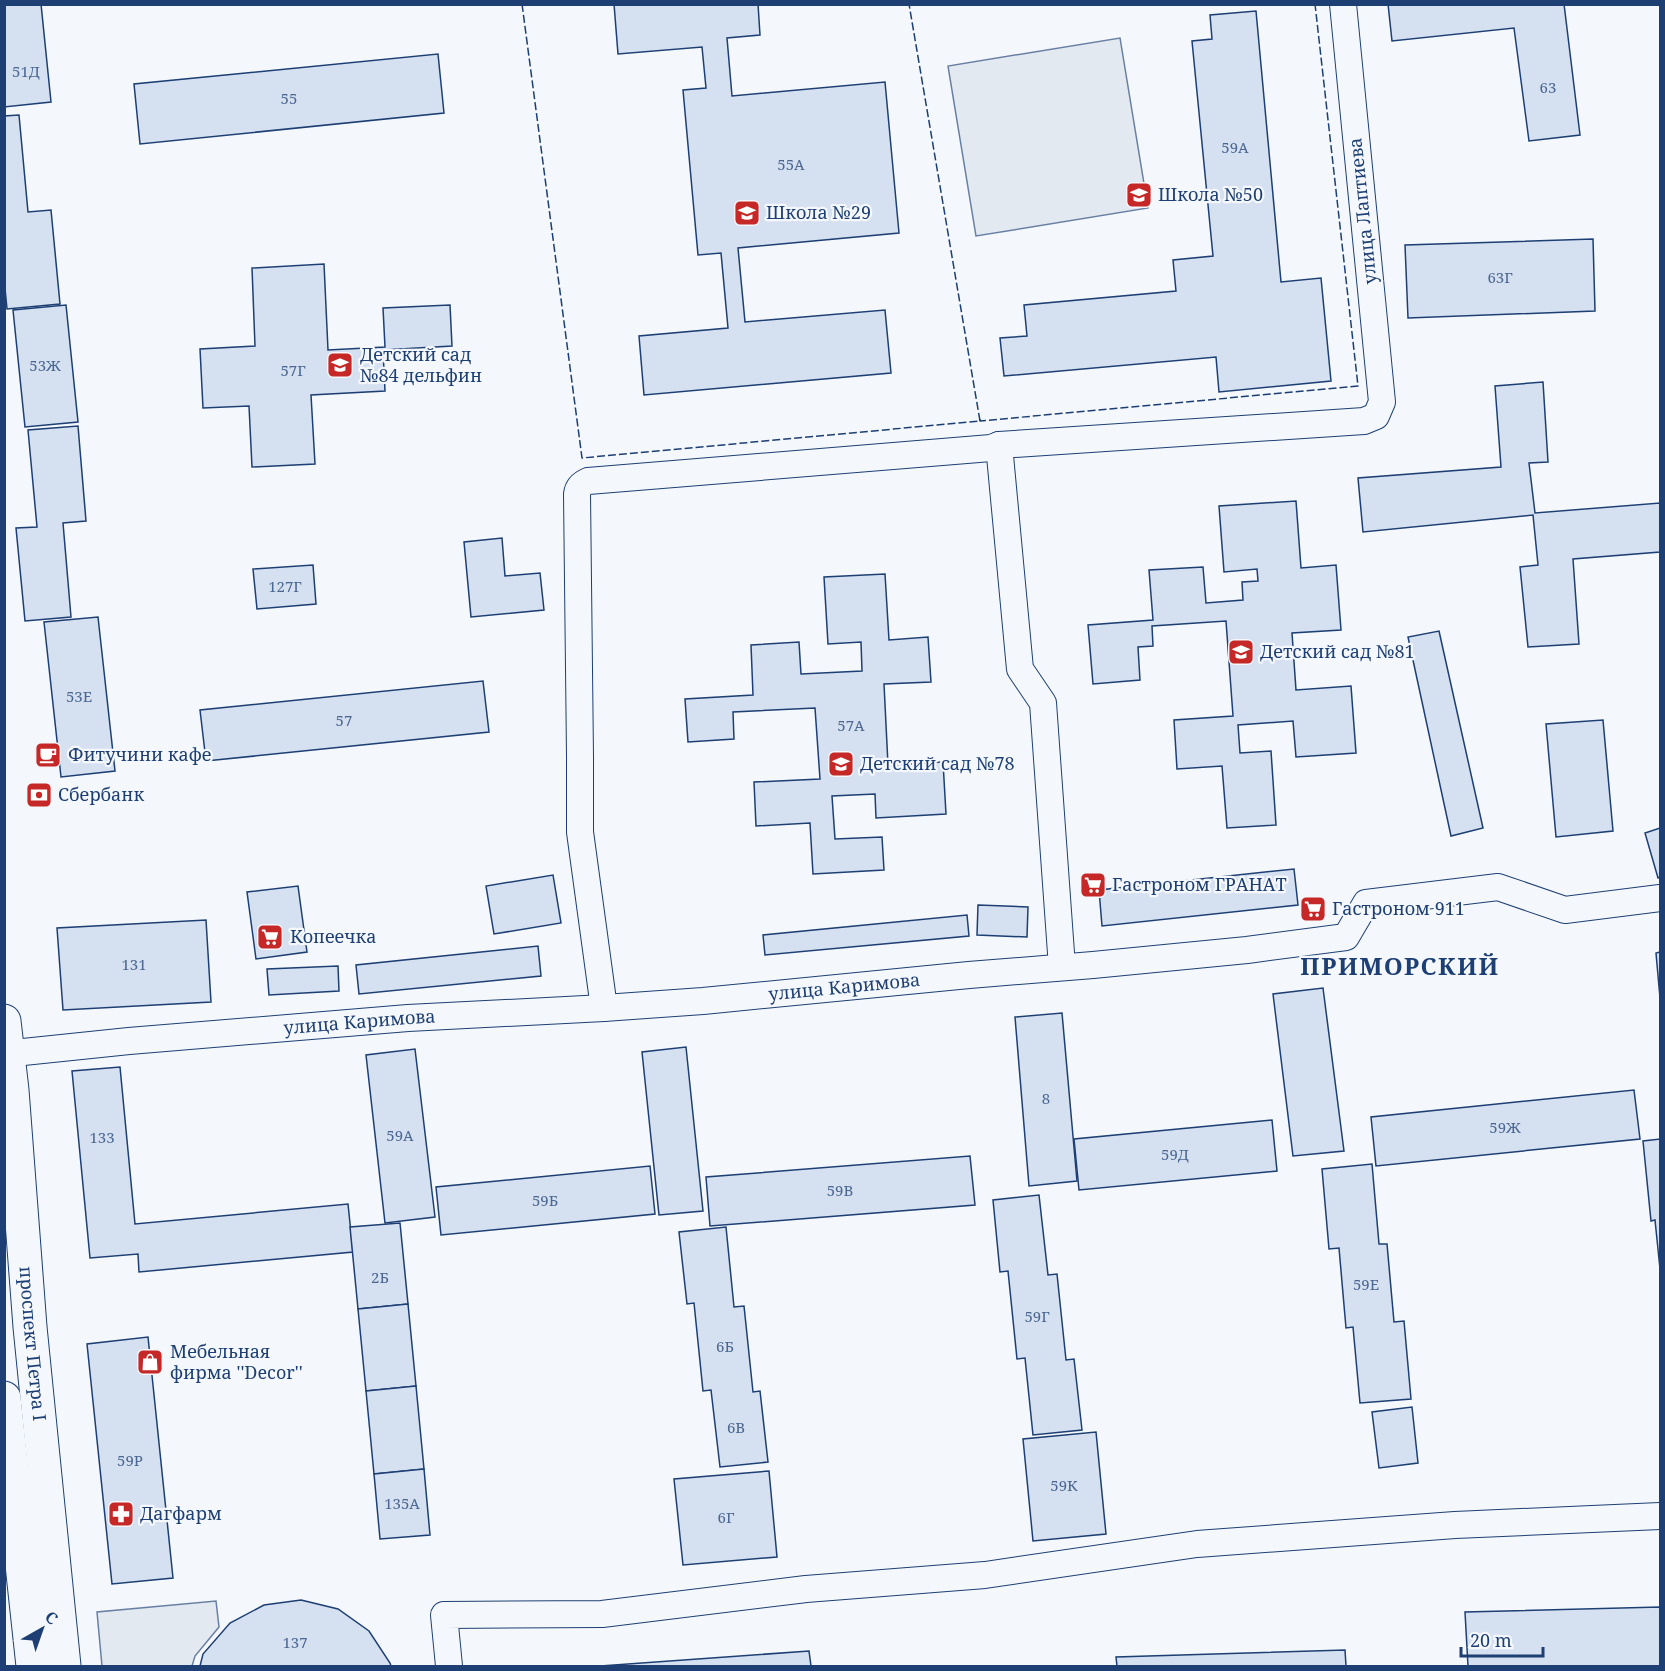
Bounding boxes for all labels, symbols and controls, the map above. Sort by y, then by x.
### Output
house number: 51Д [12,61,40,81]
house number: 63 [1540,77,1556,97]
house number: 55 [281,88,297,108]
house number: 59А [1221,137,1249,157]
street label: улица Лаптиева [1342,137,1382,286]
house number: 55А [777,154,805,174]
school or university icon: Школа №50 [1124,180,1154,210]
place label: Школа №50 [1158,182,1263,206]
school or university icon: Школа №29 [732,198,762,228]
place label: Школа №29 [766,200,871,224]
house number: 63Г [1487,267,1513,287]
place label: Детский сад №84 дельфин [360,342,482,387]
school or university icon: Детский сад №84 дельфин [325,350,355,380]
house number: 53Ж [29,355,61,375]
house number: 57Г [280,360,306,380]
house number: 127Г [268,576,302,596]
school or university icon: Детский сад №81 [1226,637,1256,667]
place label: Детский сад №81 [1260,639,1415,663]
house number: 53Е [66,686,92,706]
house number: 57 [336,710,352,730]
house number: 57А [837,715,865,735]
cafe icon: Фитучини кафе [33,740,63,770]
place label: Фитучини кафе [68,742,211,766]
school or university icon: Детский сад №78 [826,749,856,779]
place label: Детский сад №78 [860,751,1015,775]
bank icon: Сбербанк [24,780,54,810]
place label: Сбербанк [58,782,144,806]
supermarket icon: Гастроном ГРАНАТ [1078,870,1108,900]
place label: Гастроном ГРАНАТ [1112,872,1287,896]
supermarket icon: Гастроном 911 [1298,894,1328,924]
place label: Гастроном 911 [1332,896,1465,920]
supermarket icon: Копеечка [255,922,285,952]
place label: Копеечка [290,924,377,948]
district label: ПРИМОРСКИЙ [1300,949,1500,982]
house number: 131 [121,954,147,974]
street label: улица Каримова [767,967,921,1006]
street label: улица Каримова [283,1004,436,1039]
house number: 8 [1042,1088,1050,1108]
house number: 59Ж [1489,1117,1521,1137]
house number: 59А [386,1125,414,1145]
house number: 133 [89,1127,115,1147]
house number: 59Д [1161,1144,1189,1164]
house number: 59В [827,1180,853,1200]
house number: 59Б [532,1190,558,1210]
street label: проспект Петра I [14,1265,52,1422]
house number: 2Б [371,1267,389,1287]
house number: 59Е [1353,1274,1379,1294]
house number: 59Г [1024,1306,1050,1326]
house number: 6Б [716,1336,734,1356]
place label: Мебельная фирма ''Decor'' [170,1339,303,1384]
shop icon: Мебельная фирма ''Decor'' [135,1347,165,1377]
house number: 6В [727,1417,745,1437]
house number: 59Р [117,1450,143,1470]
house number: 59К [1050,1475,1078,1495]
house number: 135А [384,1493,420,1513]
pharmacy icon: Дагфарм [106,1499,136,1529]
place label: Дагфарм [140,1501,222,1525]
house number: 6Г [718,1507,735,1527]
north arrow [12,1599,72,1659]
text: С [41,1606,63,1629]
scale bar [1461,1620,1544,1658]
text: 20 m [1470,1628,1512,1652]
house number: 137 [282,1632,308,1652]

